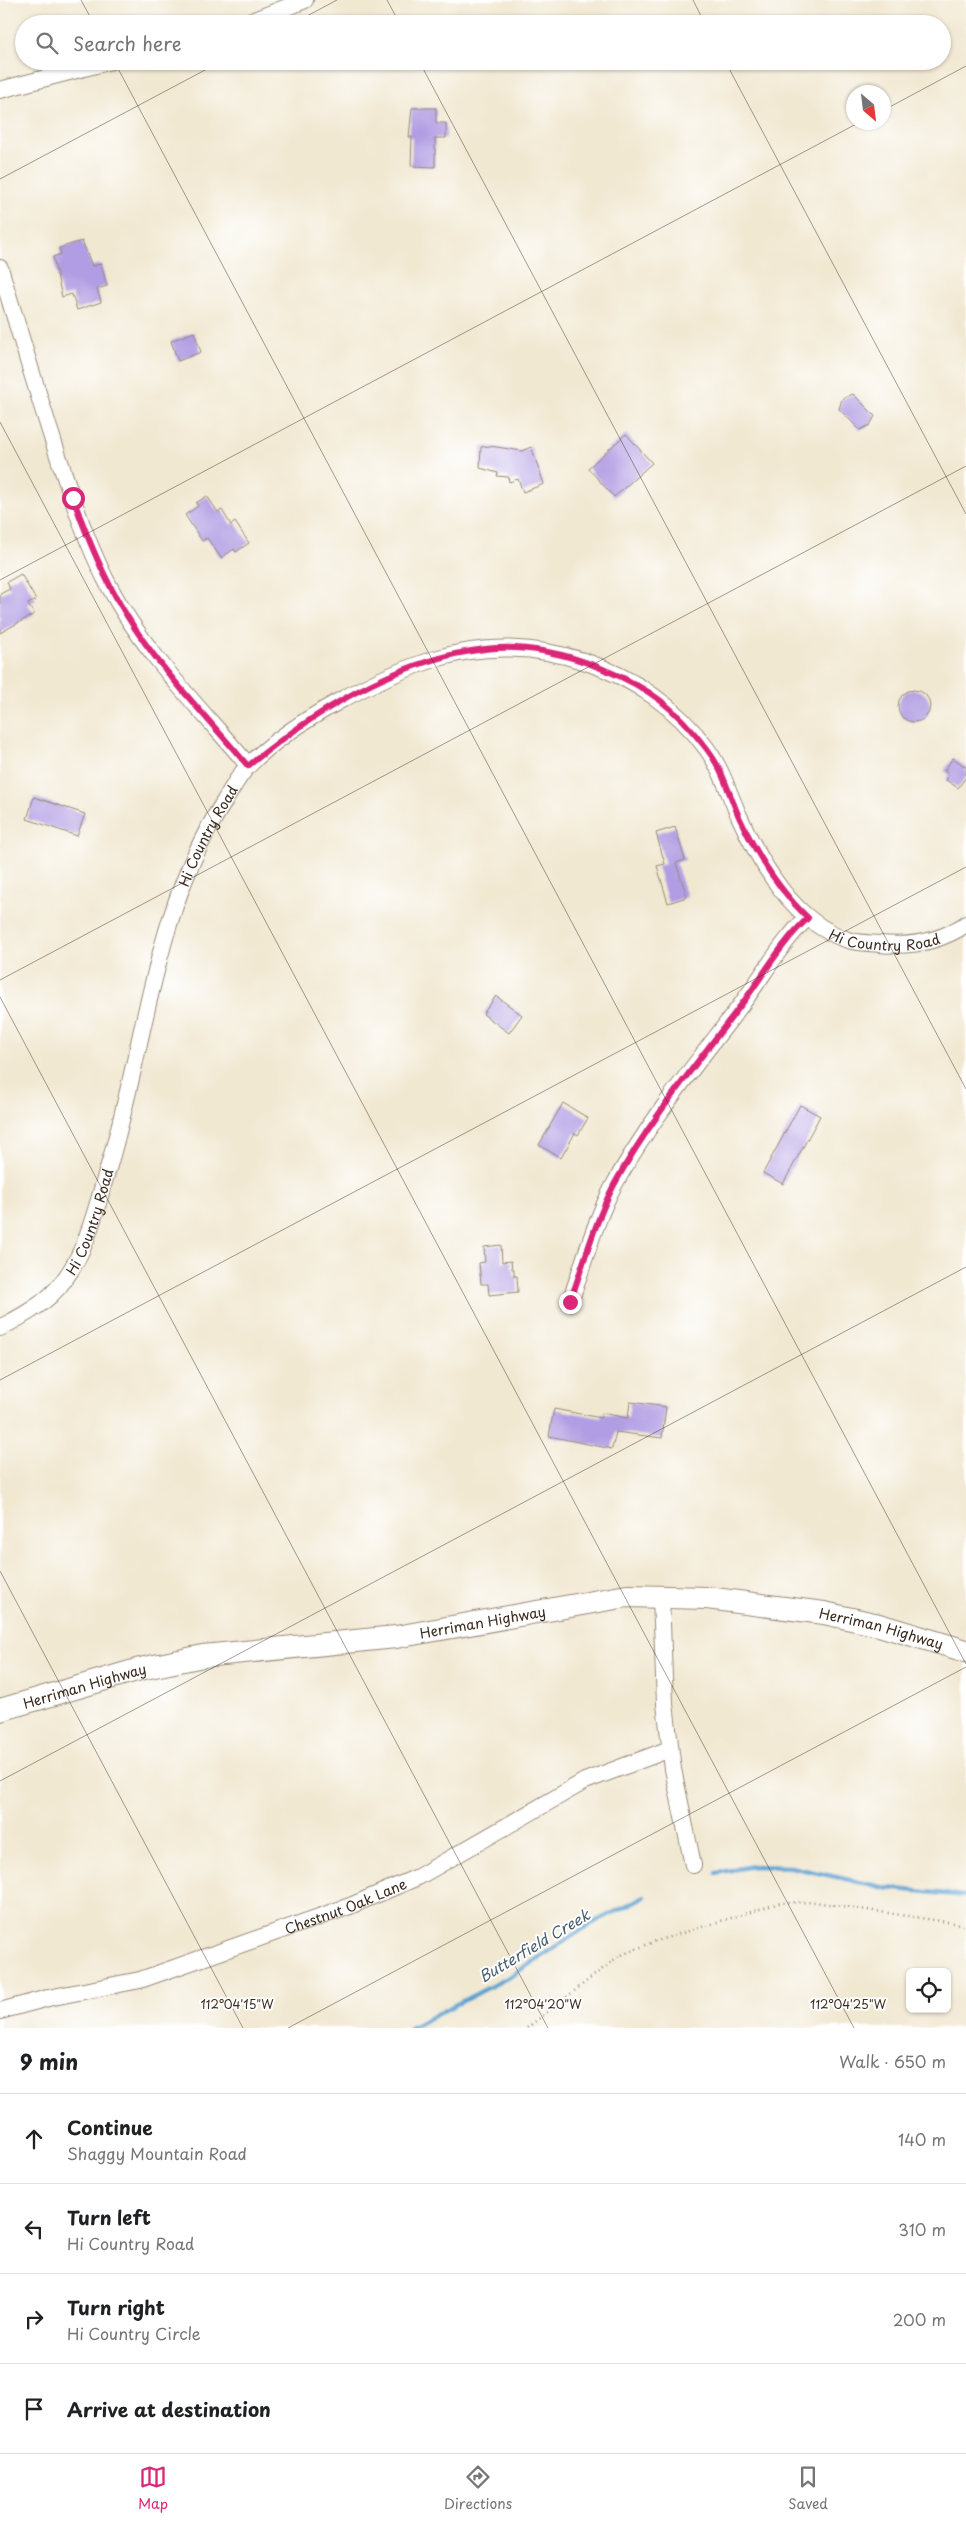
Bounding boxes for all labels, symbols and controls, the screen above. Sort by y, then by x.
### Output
search box [15,15,951,70]
icon: search [33,29,61,57]
text: Search here [73,29,182,57]
north arrow [846,85,891,130]
route start [62,487,85,510]
street label: Hi Country Road [173,781,242,889]
street label: Hi Country Road [826,923,942,955]
street label: Hi Country Road [60,1166,118,1279]
route end [559,1291,582,1314]
street label: Herriman Highway [418,1600,547,1643]
street label: Herriman Highway [817,1602,946,1654]
street label: Herriman Highway [20,1658,148,1713]
street label: Chestnut Oak Lane [282,1873,410,1939]
water label: Butterfield Creek [474,1902,595,1987]
map controls [906,1968,951,2013]
button: locate [906,1968,951,2013]
text: 112°04'15"W [200,1995,274,2013]
text: 112°04'20"W [504,1995,582,2013]
text: 112°04'25"W [810,1995,887,2013]
text: 9 min [20,2045,78,2077]
text: Walk · 650 m [839,2049,946,2073]
text: Continue [67,2113,153,2141]
icon: ahead [20,2125,48,2153]
text: 140 m [898,2127,946,2151]
text: Shaggy Mountain Road [67,2141,247,2165]
text: Turn left [67,2203,151,2231]
icon: left [20,2215,48,2243]
text: 310 m [898,2217,946,2241]
text: Hi Country Road [67,2231,195,2255]
text: Turn right [67,2293,165,2321]
icon: right [20,2305,48,2333]
text: 200 m [893,2307,946,2331]
text: Hi Country Circle [67,2321,201,2345]
icon: arrive [20,2395,48,2423]
text: Arrive at destination [67,2395,271,2423]
tab: Map [138,2463,168,2514]
tab: Directions [444,2463,512,2514]
tab: Saved [788,2463,828,2514]

